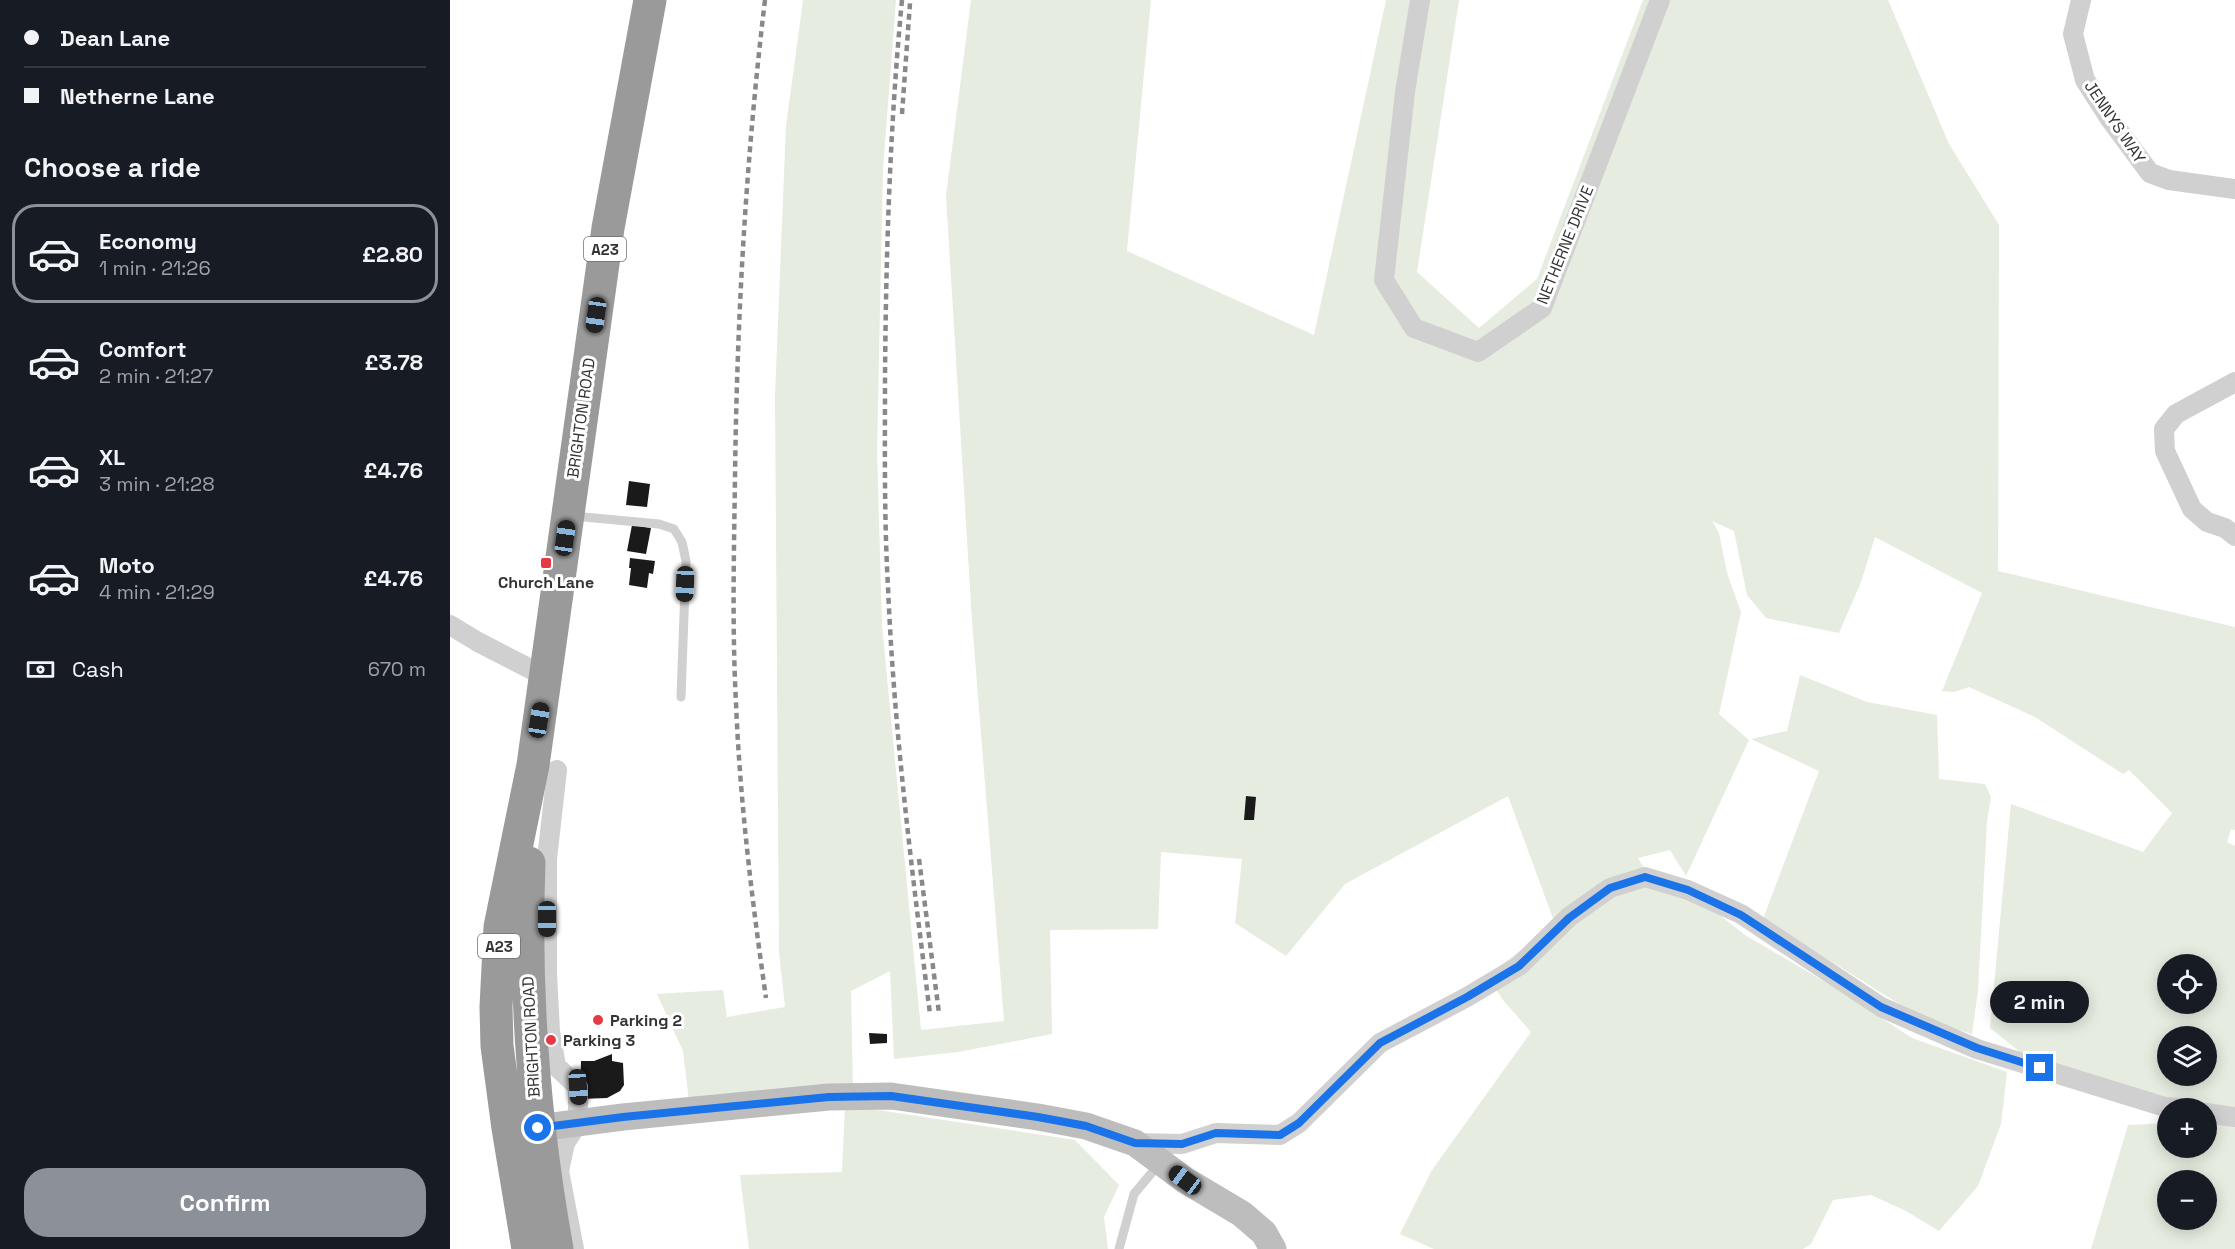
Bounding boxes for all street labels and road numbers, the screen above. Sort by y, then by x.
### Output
street label: JENNYS WAY [2080,77,2150,168]
street label: NETHERNE DRIVE [1532,183,1598,307]
road number: A23 [584,237,626,261]
street label: BRIGHTON ROAD [562,356,600,480]
road number: A23 [478,934,520,958]
street label: BRIGHTON ROAD [517,976,545,1098]

